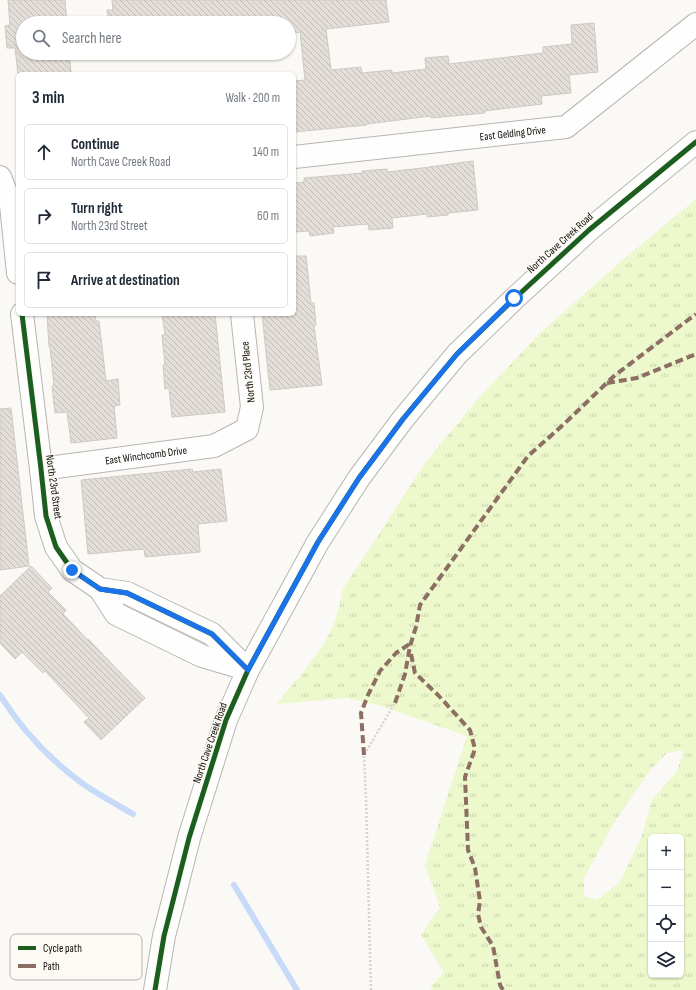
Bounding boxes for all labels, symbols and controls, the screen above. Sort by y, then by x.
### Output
search box [16,16,296,60]
icon: search [30,27,52,49]
text: Search here [62,29,122,48]
text: 3 min [32,88,65,108]
text: Walk · 200 m [225,90,280,106]
street label: East Gelding Drive [479,123,546,143]
text: Continue [71,135,120,154]
icon: ahead [33,141,55,163]
text: 140 m [253,144,279,160]
text: North Cave Creek Road [71,154,171,170]
text: Turn right [71,199,123,218]
icon: right [33,205,55,227]
text: 60 m [257,208,279,224]
street label: North Cave Creek Road [524,210,596,276]
text: North 23rd Street [71,218,148,234]
icon: arrive [33,269,55,291]
text: Arrive at destination [71,271,180,290]
route start [505,289,523,307]
street label: North 23rd Place [238,341,258,403]
street label: East Winchcomb Drive [104,443,188,467]
street label: North 23rd Street [43,454,65,521]
route end [63,561,81,579]
street label: North Cave Creek Road [190,701,230,785]
map controls [648,834,684,978]
button: + [648,834,684,870]
button: − [648,870,684,906]
button: locate [648,906,684,942]
legend [10,934,142,980]
text: Cycle path [43,942,82,955]
button: layers [648,942,684,978]
text: Path [43,960,60,973]

